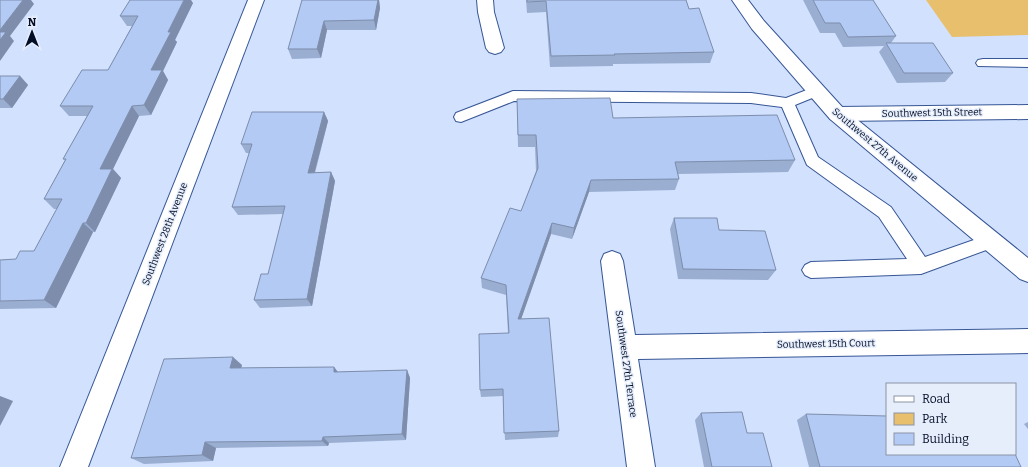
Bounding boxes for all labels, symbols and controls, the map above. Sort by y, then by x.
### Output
north arrow [12,12,52,52]
text: N [28,16,37,29]
street label: Southwest 27th Avenue [830,106,920,184]
street label: Southwest 15th Street [882,106,983,120]
street label: Southwest 28th Avenue [140,181,190,287]
street label: Southwest 27th Terrace [613,310,639,418]
street label: Southwest 15th Court [777,337,876,351]
legend [886,383,1016,455]
text: Road [922,392,950,406]
text: Park [922,412,948,426]
text: Building [922,432,969,446]

